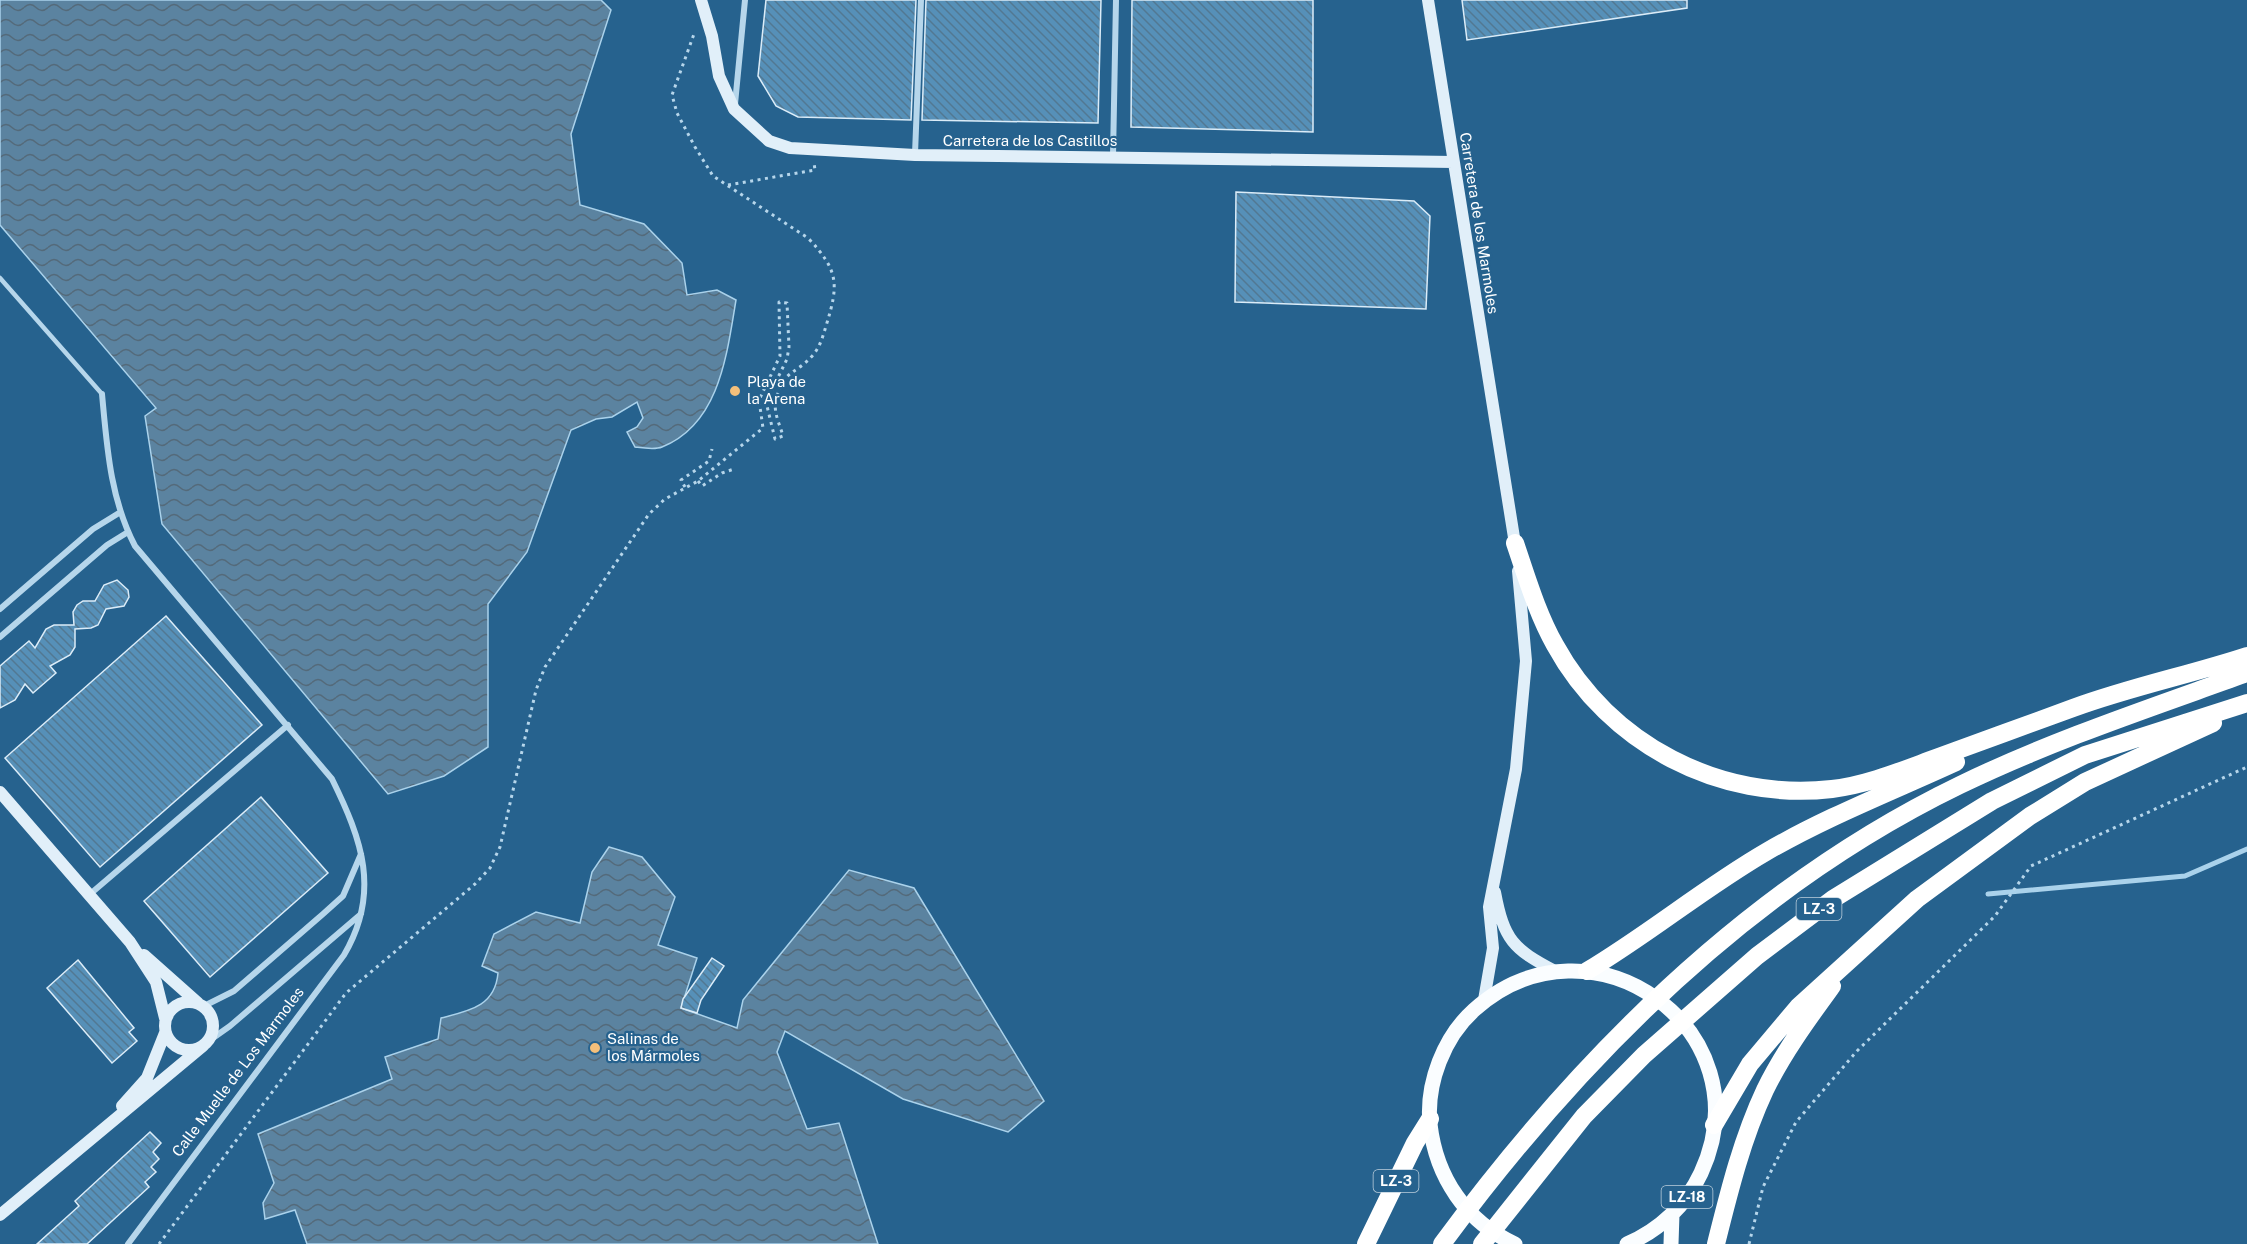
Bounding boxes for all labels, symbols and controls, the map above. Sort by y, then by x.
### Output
street label: Carretera de los Marmoles [1457,131,1502,315]
street label: Carretera de los Castillos [943,132,1117,149]
place label: Playa de la Arena [747,373,806,407]
marker: Playa de la Arena [728,384,742,398]
road number: LZ-3 [1796,898,1842,920]
street label: Calle Muelle de Los Marmoles [168,984,307,1160]
place label: Salinas de los Mármoles [607,1030,700,1064]
marker: Salinas de los Mármoles [588,1041,602,1055]
road number: LZ-3 [1374,1170,1418,1192]
road number: LZ-18 [1662,1186,1712,1208]

